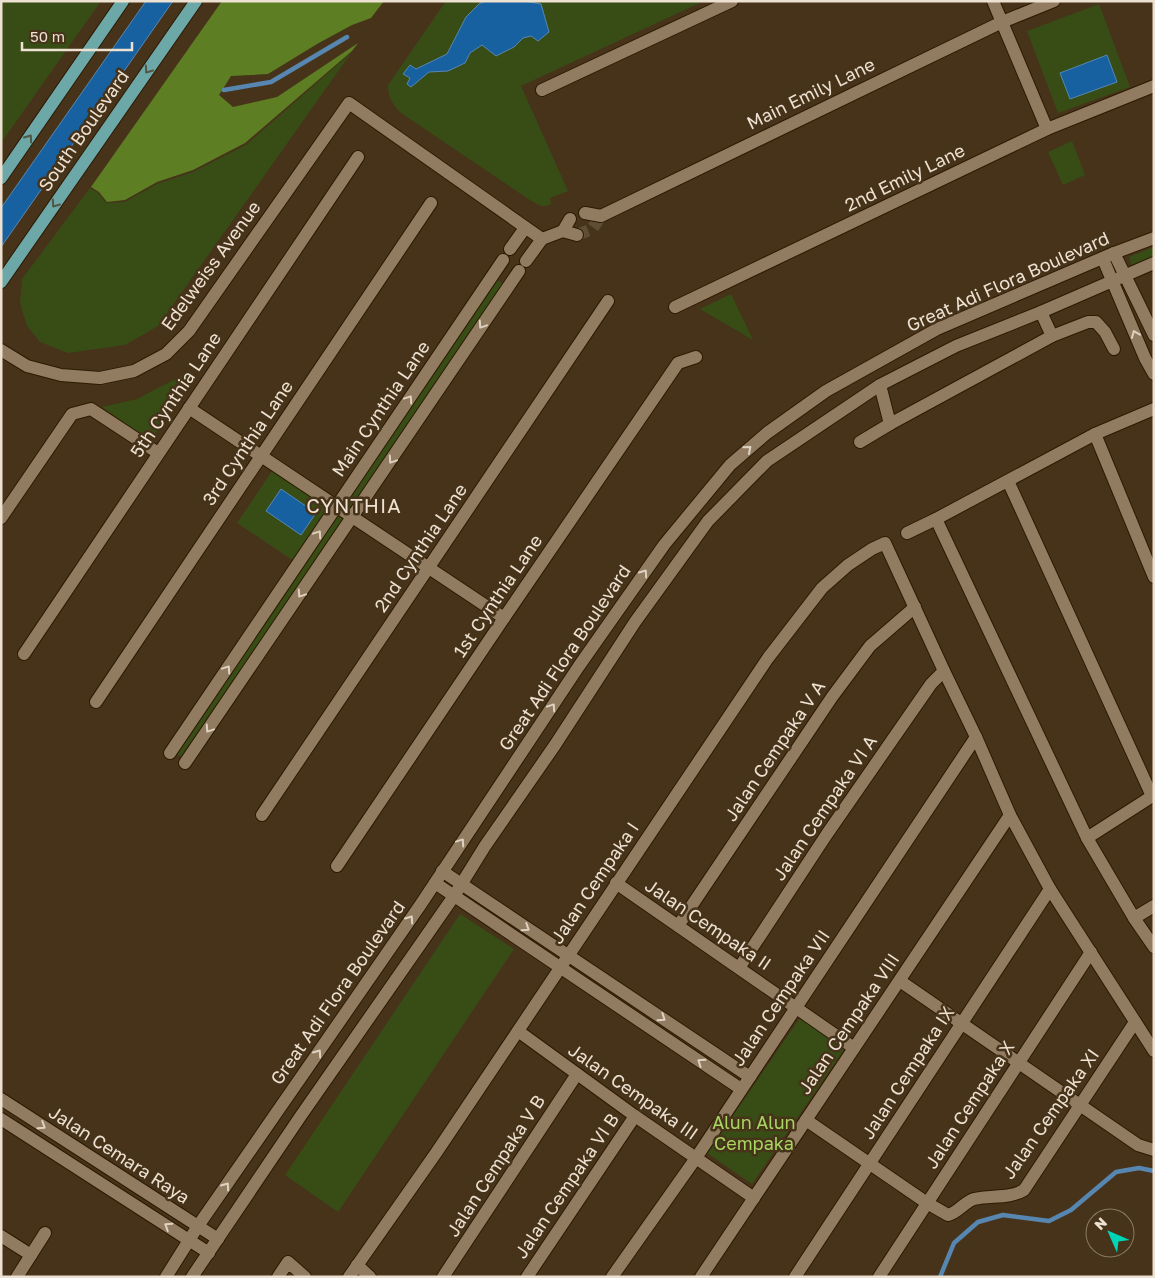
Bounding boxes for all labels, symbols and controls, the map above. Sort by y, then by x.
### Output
scale bar [22,20,132,52]
text: 50 m [30,27,65,45]
street label: Main Emily Lane [743,53,878,134]
one-way arrow [145,64,154,74]
street label: South Boulevard [33,66,133,195]
one-way arrow [23,134,32,143]
street label: 2nd Emily Lane [841,139,968,216]
street label: Edelweiss Avenue [156,196,265,334]
one-way arrow [52,198,61,207]
street label: Great Adi Flora Boulevard [903,226,1112,336]
one-way arrow [479,320,489,329]
street label: 5th Cynthia Lane [125,328,225,461]
one-way arrow [1131,330,1141,339]
street label: Main Cynthia Lane [327,336,434,481]
street label: 3rd Cynthia Lane [197,376,297,509]
one-way arrow [403,395,412,405]
one-way arrow [742,446,751,455]
one-way arrow [389,454,398,464]
street label: 2nd Cynthia Lane [369,479,471,616]
district label: CYNTHIA [306,493,402,517]
one-way arrow [312,530,321,539]
street label: 1st Cynthia Lane [448,530,546,661]
street label: Great Adi Flora Boulevard [494,560,635,755]
one-way arrow [638,570,647,579]
one-way arrow [298,589,307,598]
one-way arrow [221,665,230,674]
street label: Jalan Cempaka V A [719,676,829,825]
one-way arrow [546,704,555,713]
one-way arrow [206,723,215,732]
street label: Jalan Cempaka VI A [767,731,881,884]
street label: Jalan Cempaka I [545,817,643,947]
one-way arrow [455,838,464,848]
street label: Jalan Cempaka II [641,874,776,975]
street label: Great Adi Flora Boulevard [265,896,409,1089]
one-way arrow [404,915,414,924]
one-way arrow [521,922,530,931]
street label: Jalan Cempaka VII [726,925,834,1070]
street label: Jalan Cempaka VIII [793,949,903,1098]
street label: Jalan Cempaka IX [856,1002,958,1143]
one-way arrow [656,1012,665,1021]
street label: Jalan Cempaka X [920,1036,1019,1173]
street label: Jalan Cempaka III [565,1038,703,1144]
street label: Jalan Cempaka XI [997,1044,1103,1183]
one-way arrow [312,1049,321,1058]
one-way arrow [697,1059,707,1068]
street label: Jalan Cempaka V B [441,1090,549,1241]
street label: Jalan Cemara Raya [45,1100,194,1208]
street label: Jalan Cempaka VI B [509,1109,623,1262]
park label: Alun Alun Cempaka [712,1111,796,1154]
one-way arrow [37,1120,46,1129]
one-way arrow [220,1183,229,1192]
north arrow [1085,1208,1135,1258]
text: N [1091,1214,1110,1233]
one-way arrow [164,1223,173,1233]

